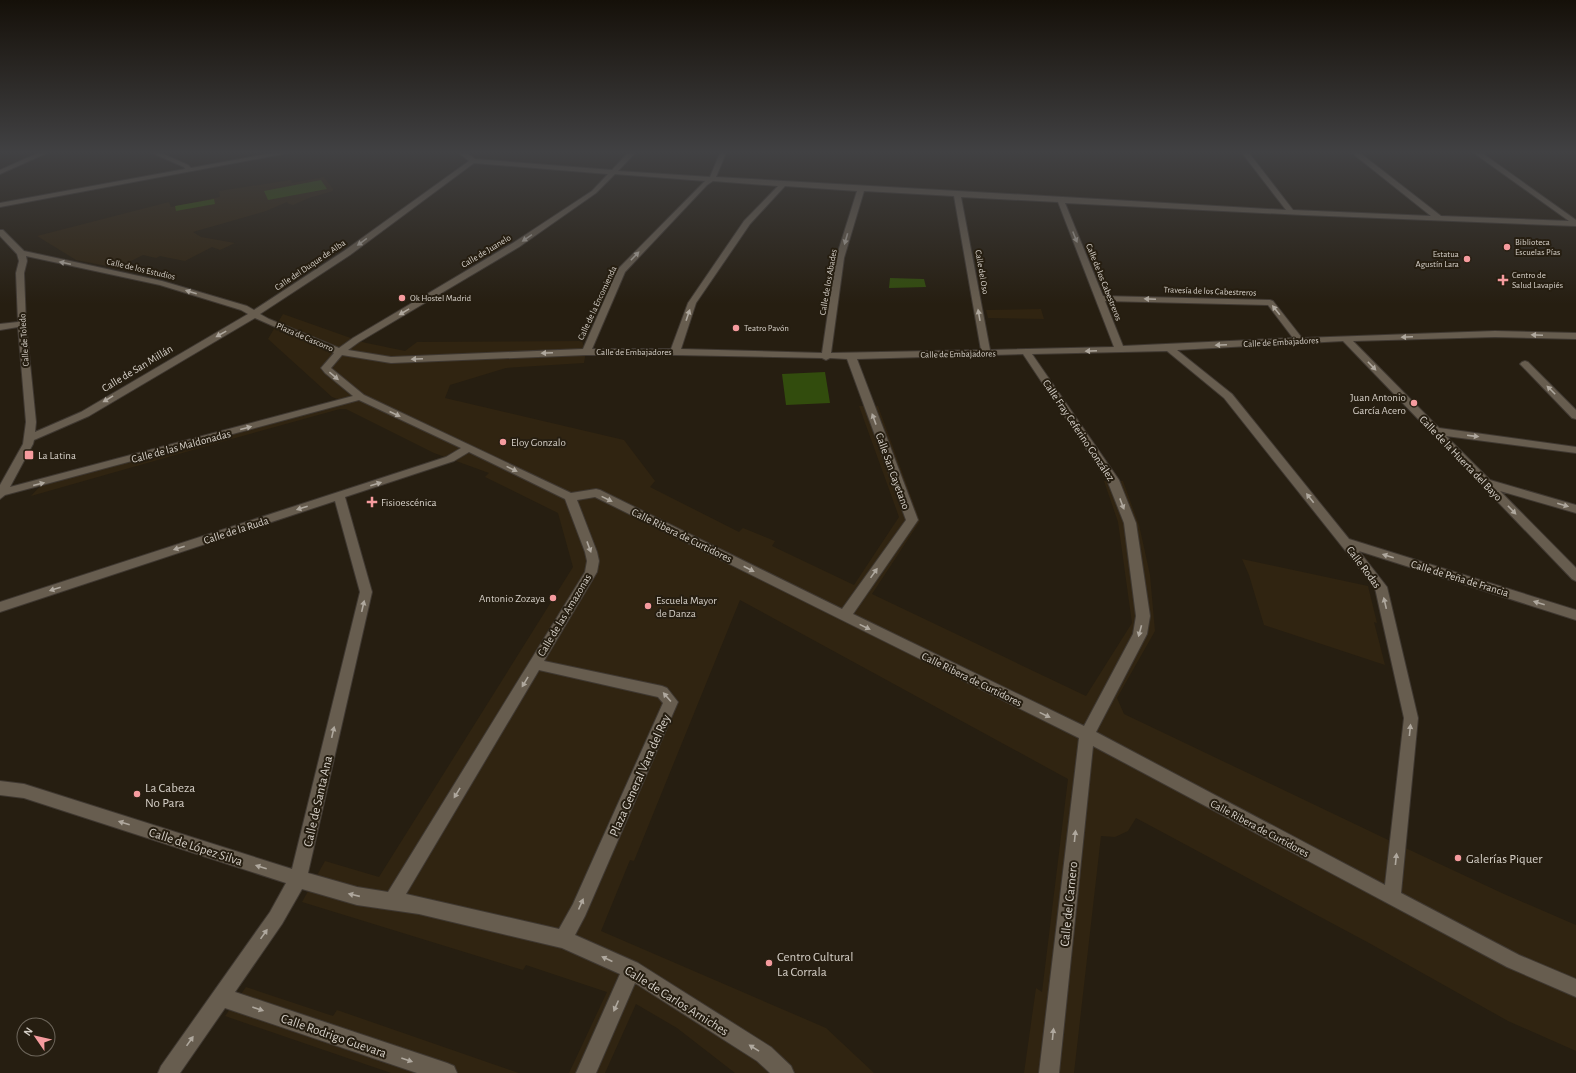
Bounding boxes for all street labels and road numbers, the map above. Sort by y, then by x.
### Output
street label: Calle de Juanelo [460,233,513,270]
street label: Calle del Duque de Alba [273,238,347,292]
street label: Calle de los Cabestreros [1084,242,1123,322]
street label: Calle de los Abades [818,248,839,316]
street label: Calle del Oso [973,249,990,296]
street label: Calle de los Estudios [106,257,176,282]
street label: Calle de la Encomienda [576,265,619,342]
street label: Travesía de los Cabestreros [1163,285,1257,298]
street label: Calle de Toledo [18,313,31,367]
street label: Plaza de Cascorro [275,321,335,354]
street label: Calle de Embajadores [1243,336,1319,349]
street label: Calle de San Millán [100,343,175,394]
street label: Calle de Embajadores [596,348,672,357]
street label: Calle de Embajadores [920,349,996,360]
street label: Calle Fray Ceferino González [1041,378,1117,483]
street label: Calle de la Huerta del Bayo [1417,414,1504,503]
street label: Calle de las Maldonadas [130,428,232,465]
street label: Calle San Cayetano [874,432,911,511]
street label: Calle Ribera de Curtidores [630,506,734,565]
street label: Calle de la Ruda [202,515,270,546]
street label: Calle Rodas [1344,544,1383,590]
street label: Calle de Peña de Francia [1410,558,1510,599]
street label: Calle de las Amazonas [535,572,593,658]
street label: Calle Ribera de Curtidores [920,650,1024,709]
street label: Plaza General Vara del Rey [608,712,673,839]
street label: Calle de Santa Ana [302,755,335,848]
street label: Calle Ribera de Curtidores [1209,798,1311,859]
street label: Calle de López Silva [147,826,244,869]
street label: Calle del Carnero [1059,861,1080,947]
street label: Calle de Carlos Arniches [622,964,731,1039]
street label: Calle Rodrigo Guevara [279,1012,388,1061]

